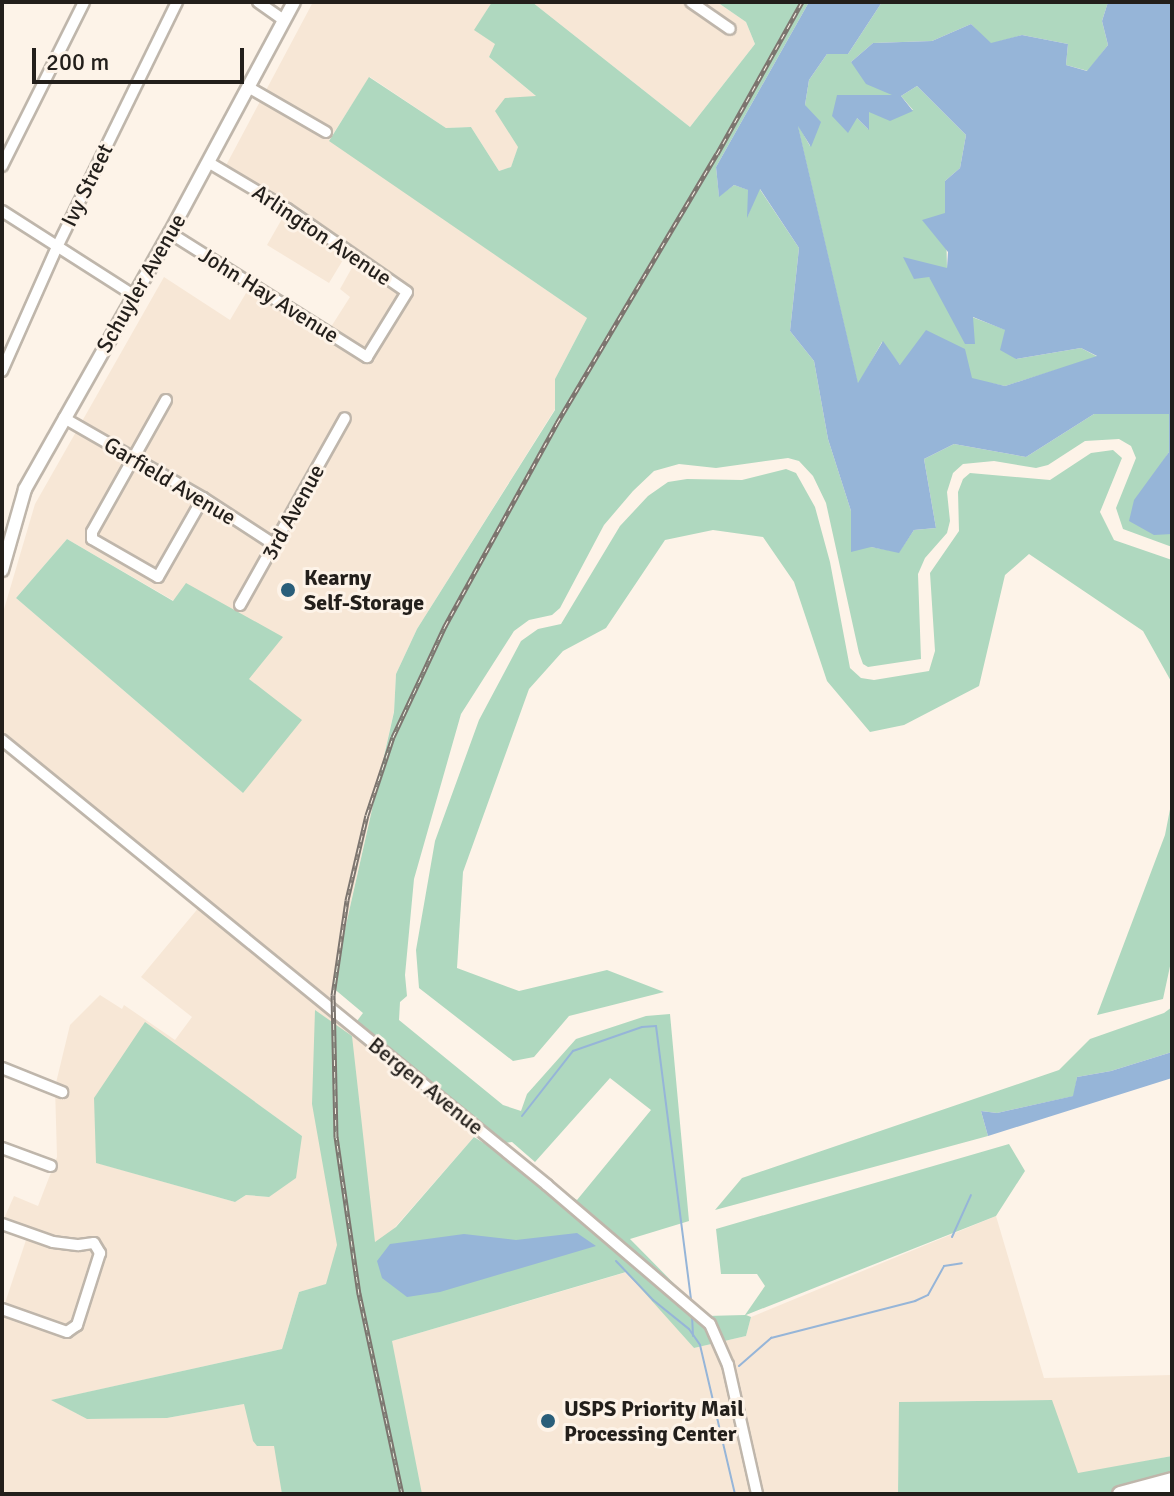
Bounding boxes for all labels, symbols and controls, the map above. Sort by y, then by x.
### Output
scale bar [36,32,248,82]
text: 200 m [46,47,109,77]
street label: Ivy Street [56,139,118,231]
street label: Arlington Avenue [247,179,397,291]
street label: Schuyler Avenue [91,209,191,357]
street label: John Hay Avenue [194,241,344,349]
street label: Garfield Avenue [99,431,241,531]
street label: 3rd Avenue [256,460,330,564]
place label: Kearny Self-Storage [304,564,424,616]
marker: Kearny Self-Storage [279,581,297,599]
street label: Bergen Avenue [363,1032,489,1140]
place label: USPS Priority Mail Processing Center [564,1395,744,1446]
marker: USPS Priority Mail Processing Center [539,1412,557,1430]

